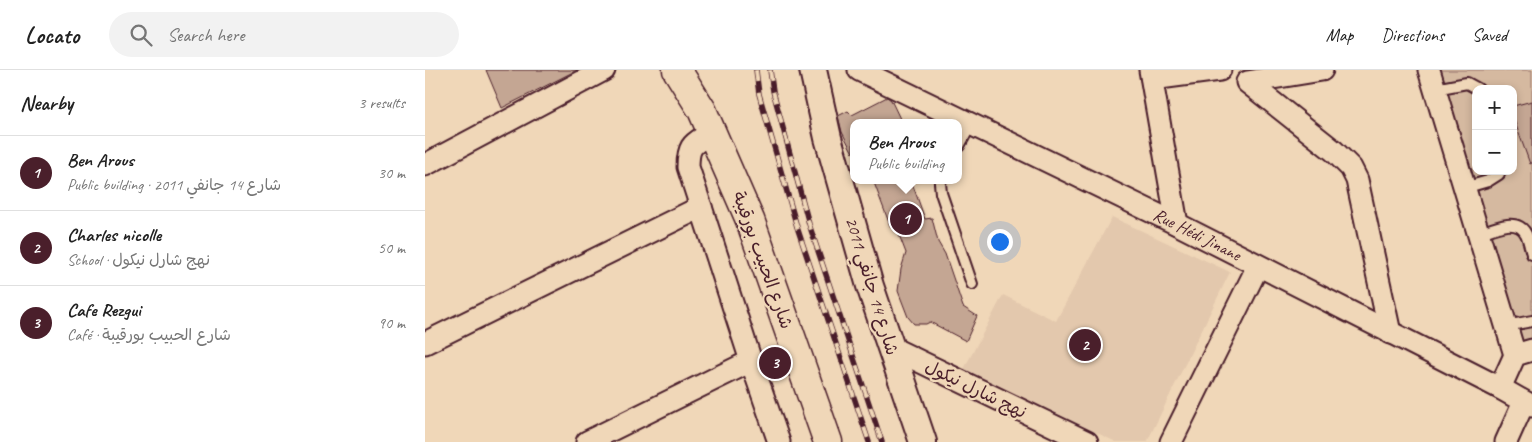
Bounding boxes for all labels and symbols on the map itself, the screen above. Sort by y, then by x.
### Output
street label: شارع الحبيب بورقيبة [727,188,798,332]
pin: 1 [890,200,922,238]
street label: Rue Hédi Jinane [1150,203,1246,266]
street label: شارع 14 جانفي 2011 [836,214,903,359]
your location [987,229,1013,255]
pin: 2 [1069,326,1101,364]
pin: 3 [759,344,791,382]
street label: نهج شارل نيكول [921,355,1030,424]

